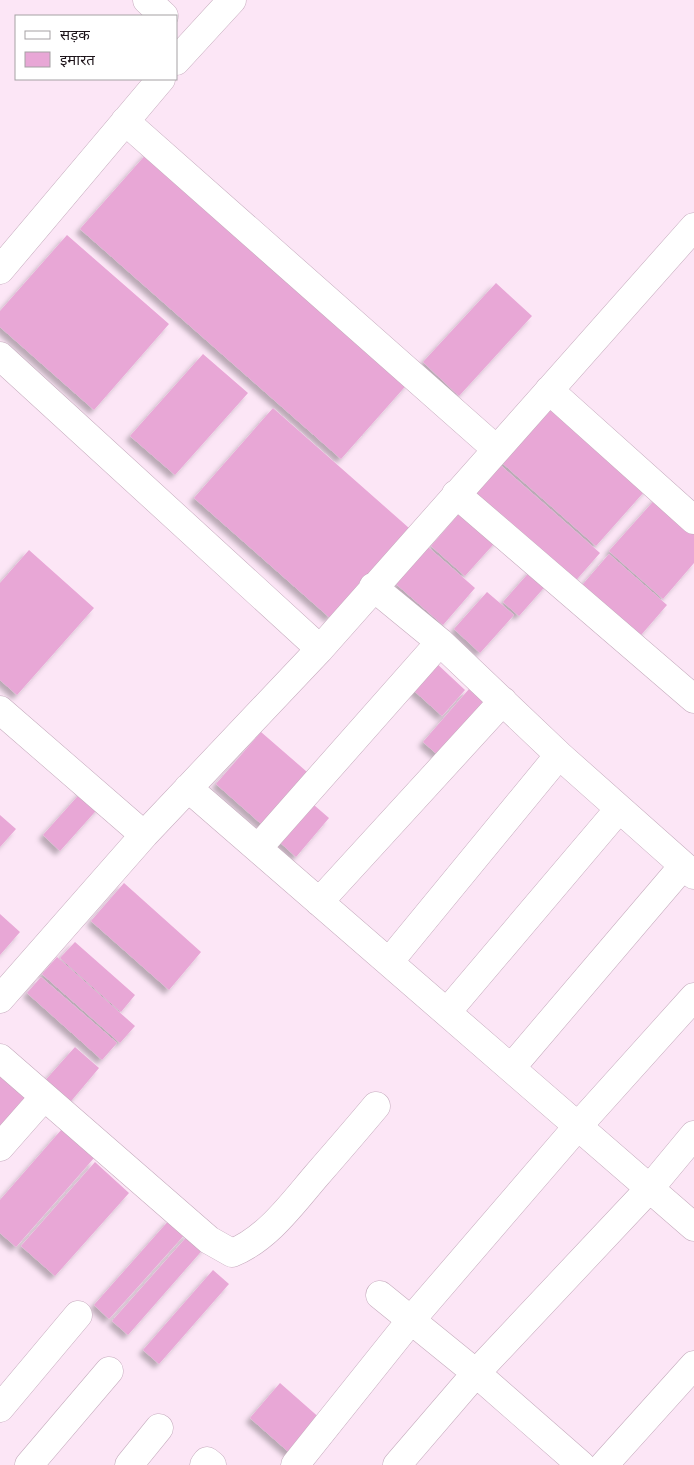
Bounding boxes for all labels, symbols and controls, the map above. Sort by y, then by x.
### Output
legend [15,15,178,80]
text: सड़क [60,27,90,46]
text: इमारत [60,52,95,71]

